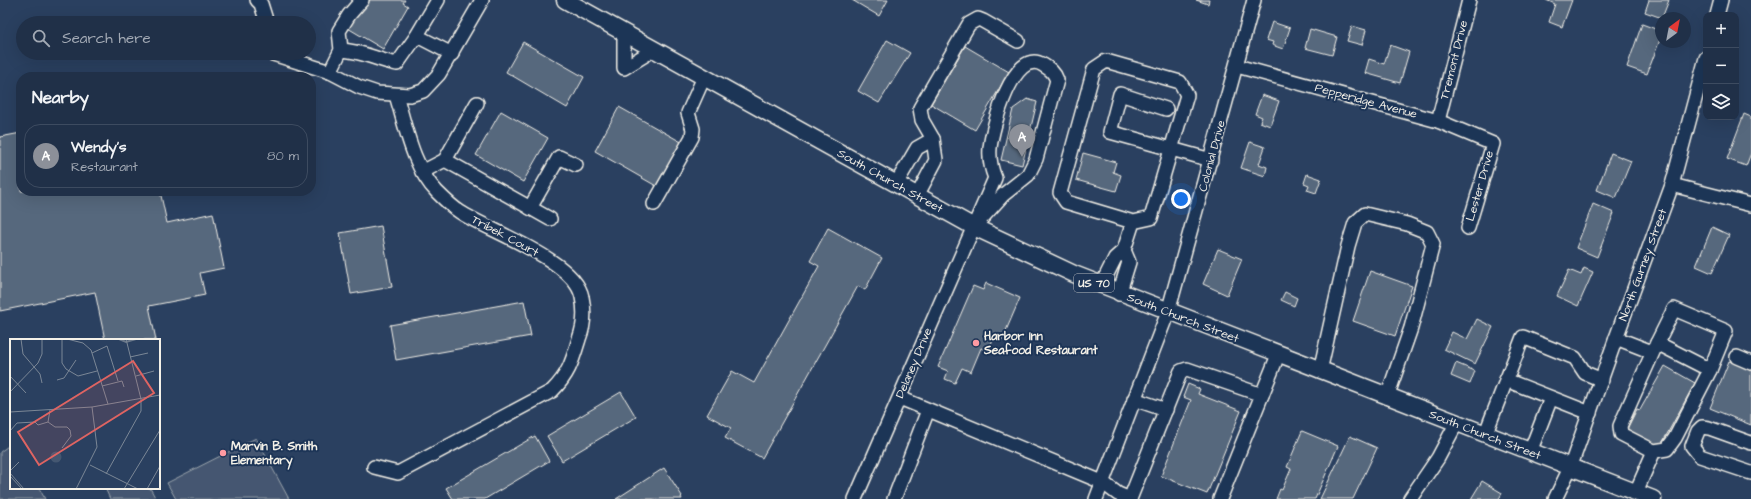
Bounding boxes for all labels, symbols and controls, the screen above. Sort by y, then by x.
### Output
north arrow [1655,12,1691,48]
map controls [1703,12,1739,120]
button: + [1703,12,1739,48]
search box [16,16,316,60]
street label: Tremont Drive [1436,18,1472,101]
icon: search [30,27,52,49]
text: Search here [62,28,151,49]
button: − [1703,48,1739,84]
street label: Pepperidge Avenue [1313,79,1419,124]
button: layers [1703,84,1739,120]
text: Nearby [32,86,89,110]
street label: Colonial Drive [1194,118,1230,194]
pin: A [1009,124,1035,157]
text: Wendy's [71,137,127,158]
street label: South Church Street [834,145,946,217]
text: A [42,147,50,165]
text: 80 m [267,147,299,165]
street label: Lester Drive [1462,148,1498,223]
text: Restaurant [71,158,138,176]
your location [1171,189,1191,209]
street label: North Gurney Street [1615,206,1672,324]
street label: Tribek Court [468,211,542,261]
road number: US 70 [1074,274,1114,292]
street label: South Church Street [1125,289,1242,347]
street label: Delaney Drive [892,325,938,401]
place label: Harbor Inn Seafood Restaurant [983,328,1098,359]
marker: Harbor Inn Seafood Restaurant [971,338,981,348]
inset map [10,339,160,489]
street label: South Church Street [1427,406,1544,464]
place label: Marvin B. Smith Elementary [231,438,318,470]
marker: Marvin B. Smith Elementary [218,448,228,458]

